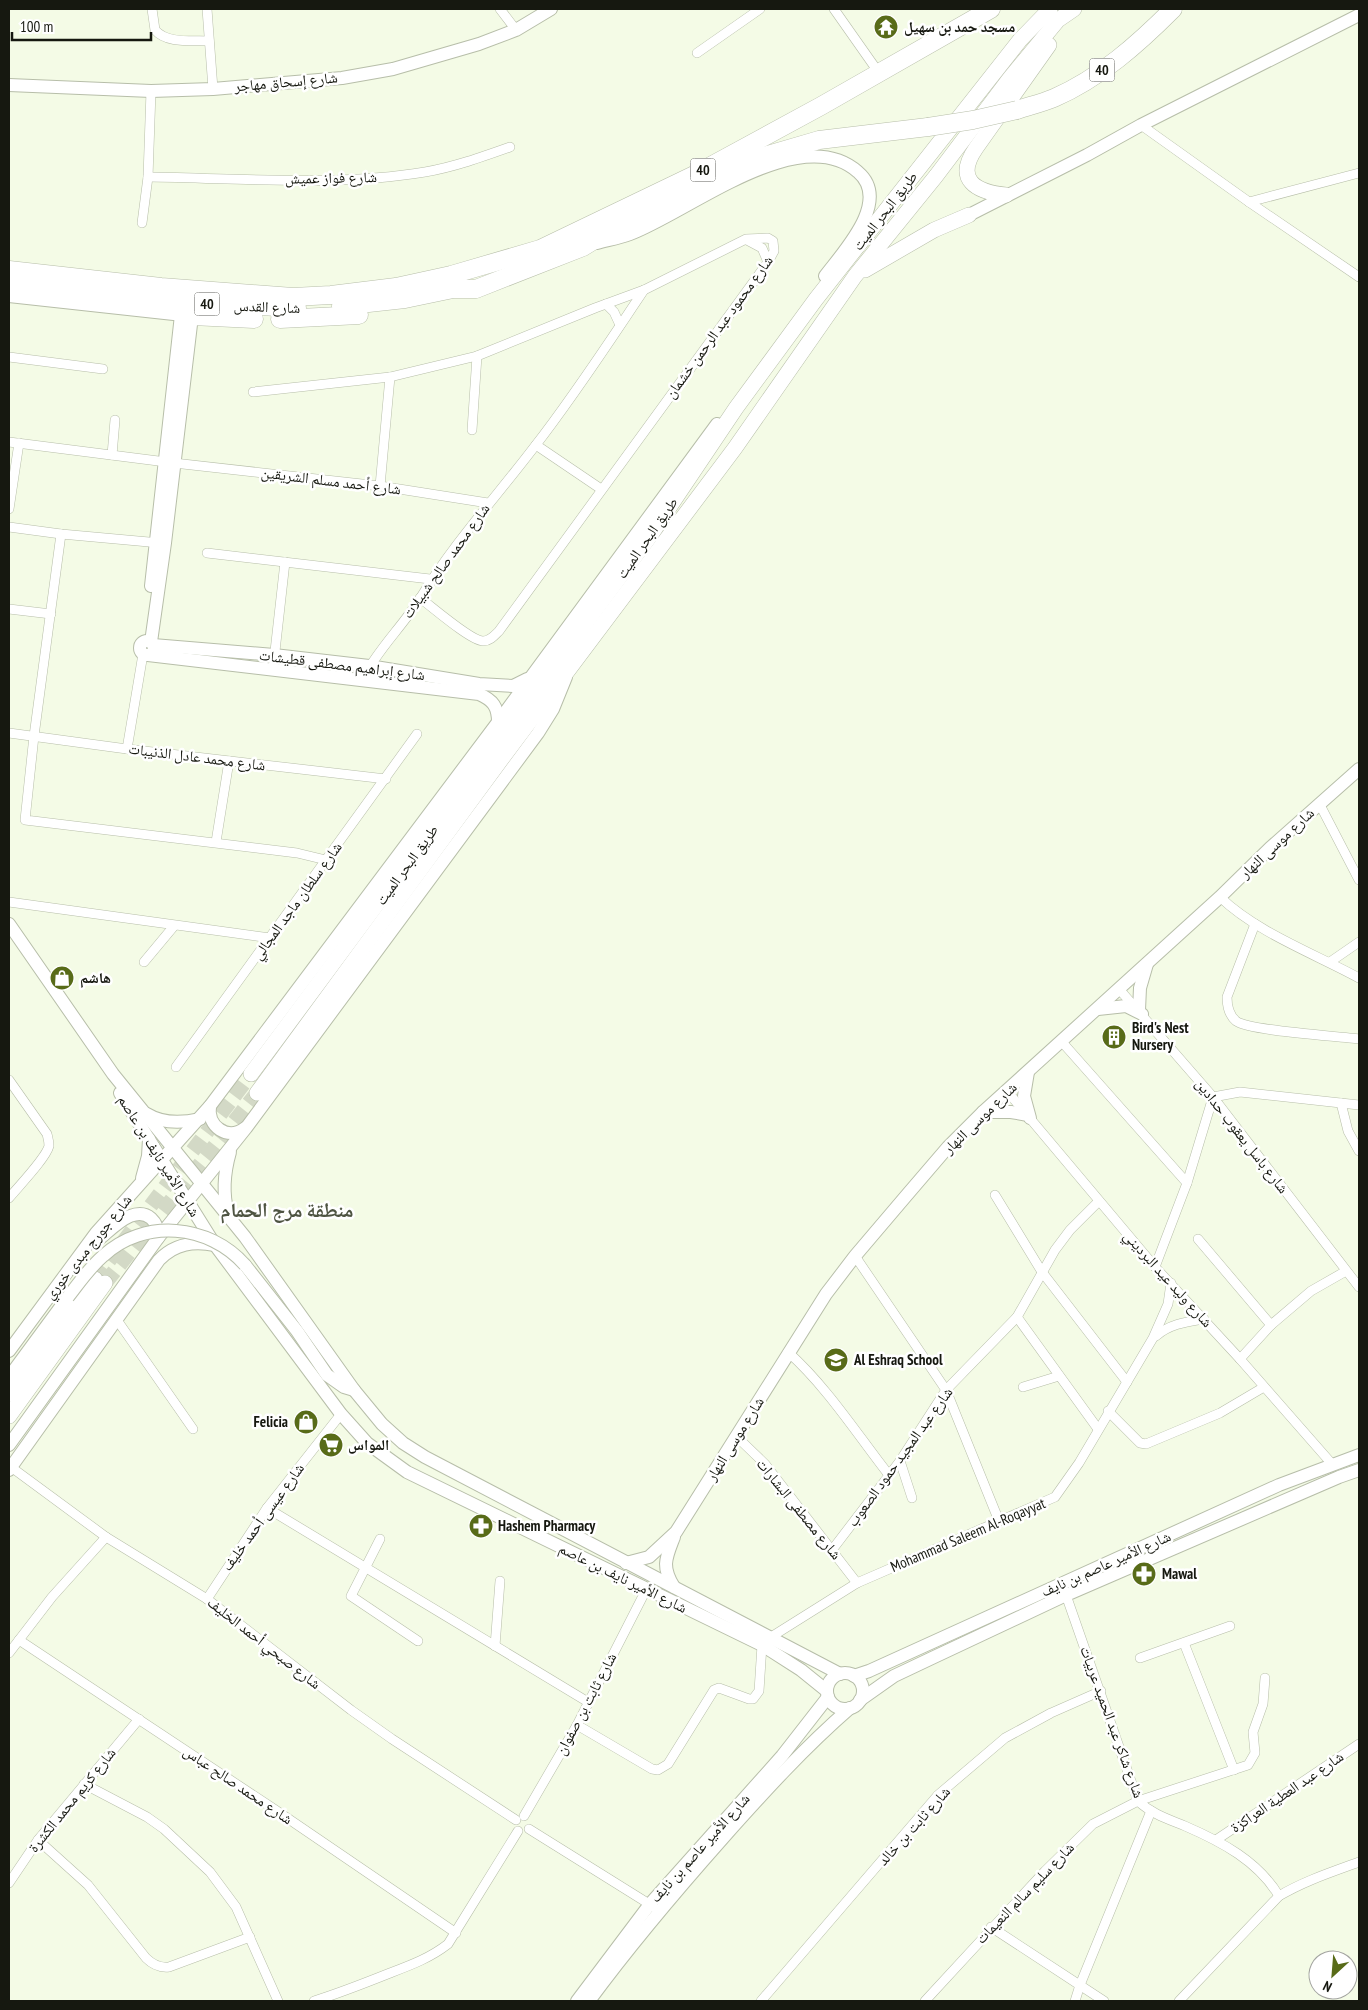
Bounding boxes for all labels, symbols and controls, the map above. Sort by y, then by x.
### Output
scale bar [12,10,151,42]
temple icon: مسجد حمد بن سهيل [873,14,899,40]
text: 100 m [20,17,53,36]
place label: مسجد حمد بن سهيل [904,17,1015,36]
road number: 40 [1090,58,1114,82]
street label: شارع إسحاق مهاجر [232,68,339,97]
road number: 40 [690,158,716,182]
street label: شارع فواز عميش [285,167,377,189]
street label: طريق البحر الميت [848,167,922,255]
street label: شارع محمود عبد الرحمن خشمان [660,251,778,403]
road number: 40 [194,292,220,316]
street label: شارع القدس [233,296,301,318]
street label: شارع أحمد مسلم الشريقين [260,462,402,500]
street label: طريق البحر الميت [612,493,682,583]
street label: شارع محمد صالح شبيلات [398,499,495,622]
street label: شارع إبراهيم مصطفى قطيشات [258,645,426,685]
street label: شارع محمد عادل الذنيبات [127,739,267,775]
street label: شارع موسى النهار [1235,803,1319,884]
street label: طريق البحر الميت [371,821,443,909]
street label: شارع سلطان ماجد المجالي [247,838,348,965]
shop icon: هاشم [49,965,75,991]
place label: هاشم [80,968,111,988]
place label: Bird's Nest Nursery [1132,1018,1189,1054]
building icon: Bird's Nest Nursery [1101,1024,1127,1050]
street label: شارع باسل يعقوب حدادين [1191,1074,1293,1198]
street label: شارع موسى النهار [938,1078,1021,1159]
street label: شارع الأمير نايف بن عاصم [113,1091,205,1221]
street label: شارع جورج مبدى خوري [40,1190,138,1305]
district label: منطقة مرج الحمام [221,1197,353,1224]
street label: شارع وليد عيد البرديني [1118,1226,1217,1333]
school or university icon: Al Eshraq School [823,1347,849,1373]
place label: Al Eshraq School [853,1350,943,1369]
street label: شارع عبد المجيد حمود الصعوب [843,1383,958,1531]
street label: شارع موسى النهار [701,1393,769,1486]
shop icon: Felicia [293,1409,319,1435]
place label: Felicia [253,1412,288,1431]
supermarket icon: المواس [318,1432,344,1458]
place label: المواس [348,1435,389,1454]
street label: شارع مصطفى البشارات [752,1454,846,1564]
street label: شارع عيسى أحمد خليف [217,1459,309,1575]
street label: Mohammad Saleem Al-Roqayyat [887,1493,1048,1576]
pharmacy icon: Hashem Pharmacy [468,1513,494,1539]
place label: Hashem Pharmacy [498,1516,596,1535]
street label: شارع الأمير عاصم بن نايف [1038,1526,1174,1602]
street label: شارع الأمير نايف بن عاصم [556,1538,690,1618]
pharmacy icon: Mawal [1131,1561,1157,1587]
place label: Mawal [1162,1564,1197,1583]
street label: شارع صبحي أحمد الخليف [202,1592,325,1695]
street label: شارع شاكر عبد الحميد عربيات [1075,1643,1149,1801]
street label: شارع ثابت بن صفوان [551,1649,621,1759]
street label: شارع محمد صالح عباس [179,1741,297,1829]
street label: شارع كريم محمد الكشرة [24,1743,121,1857]
street label: شارع عبد العطية العراكزة [1226,1747,1348,1837]
street label: شارع ثابت بن خالد [873,1782,955,1870]
street label: شارع الأمير عاصم بن نايف [646,1789,754,1907]
street label: شارع سليم سالم النعيمات [971,1838,1079,1948]
north arrow [1308,1950,1358,2000]
text: N [1320,1977,1335,1996]

